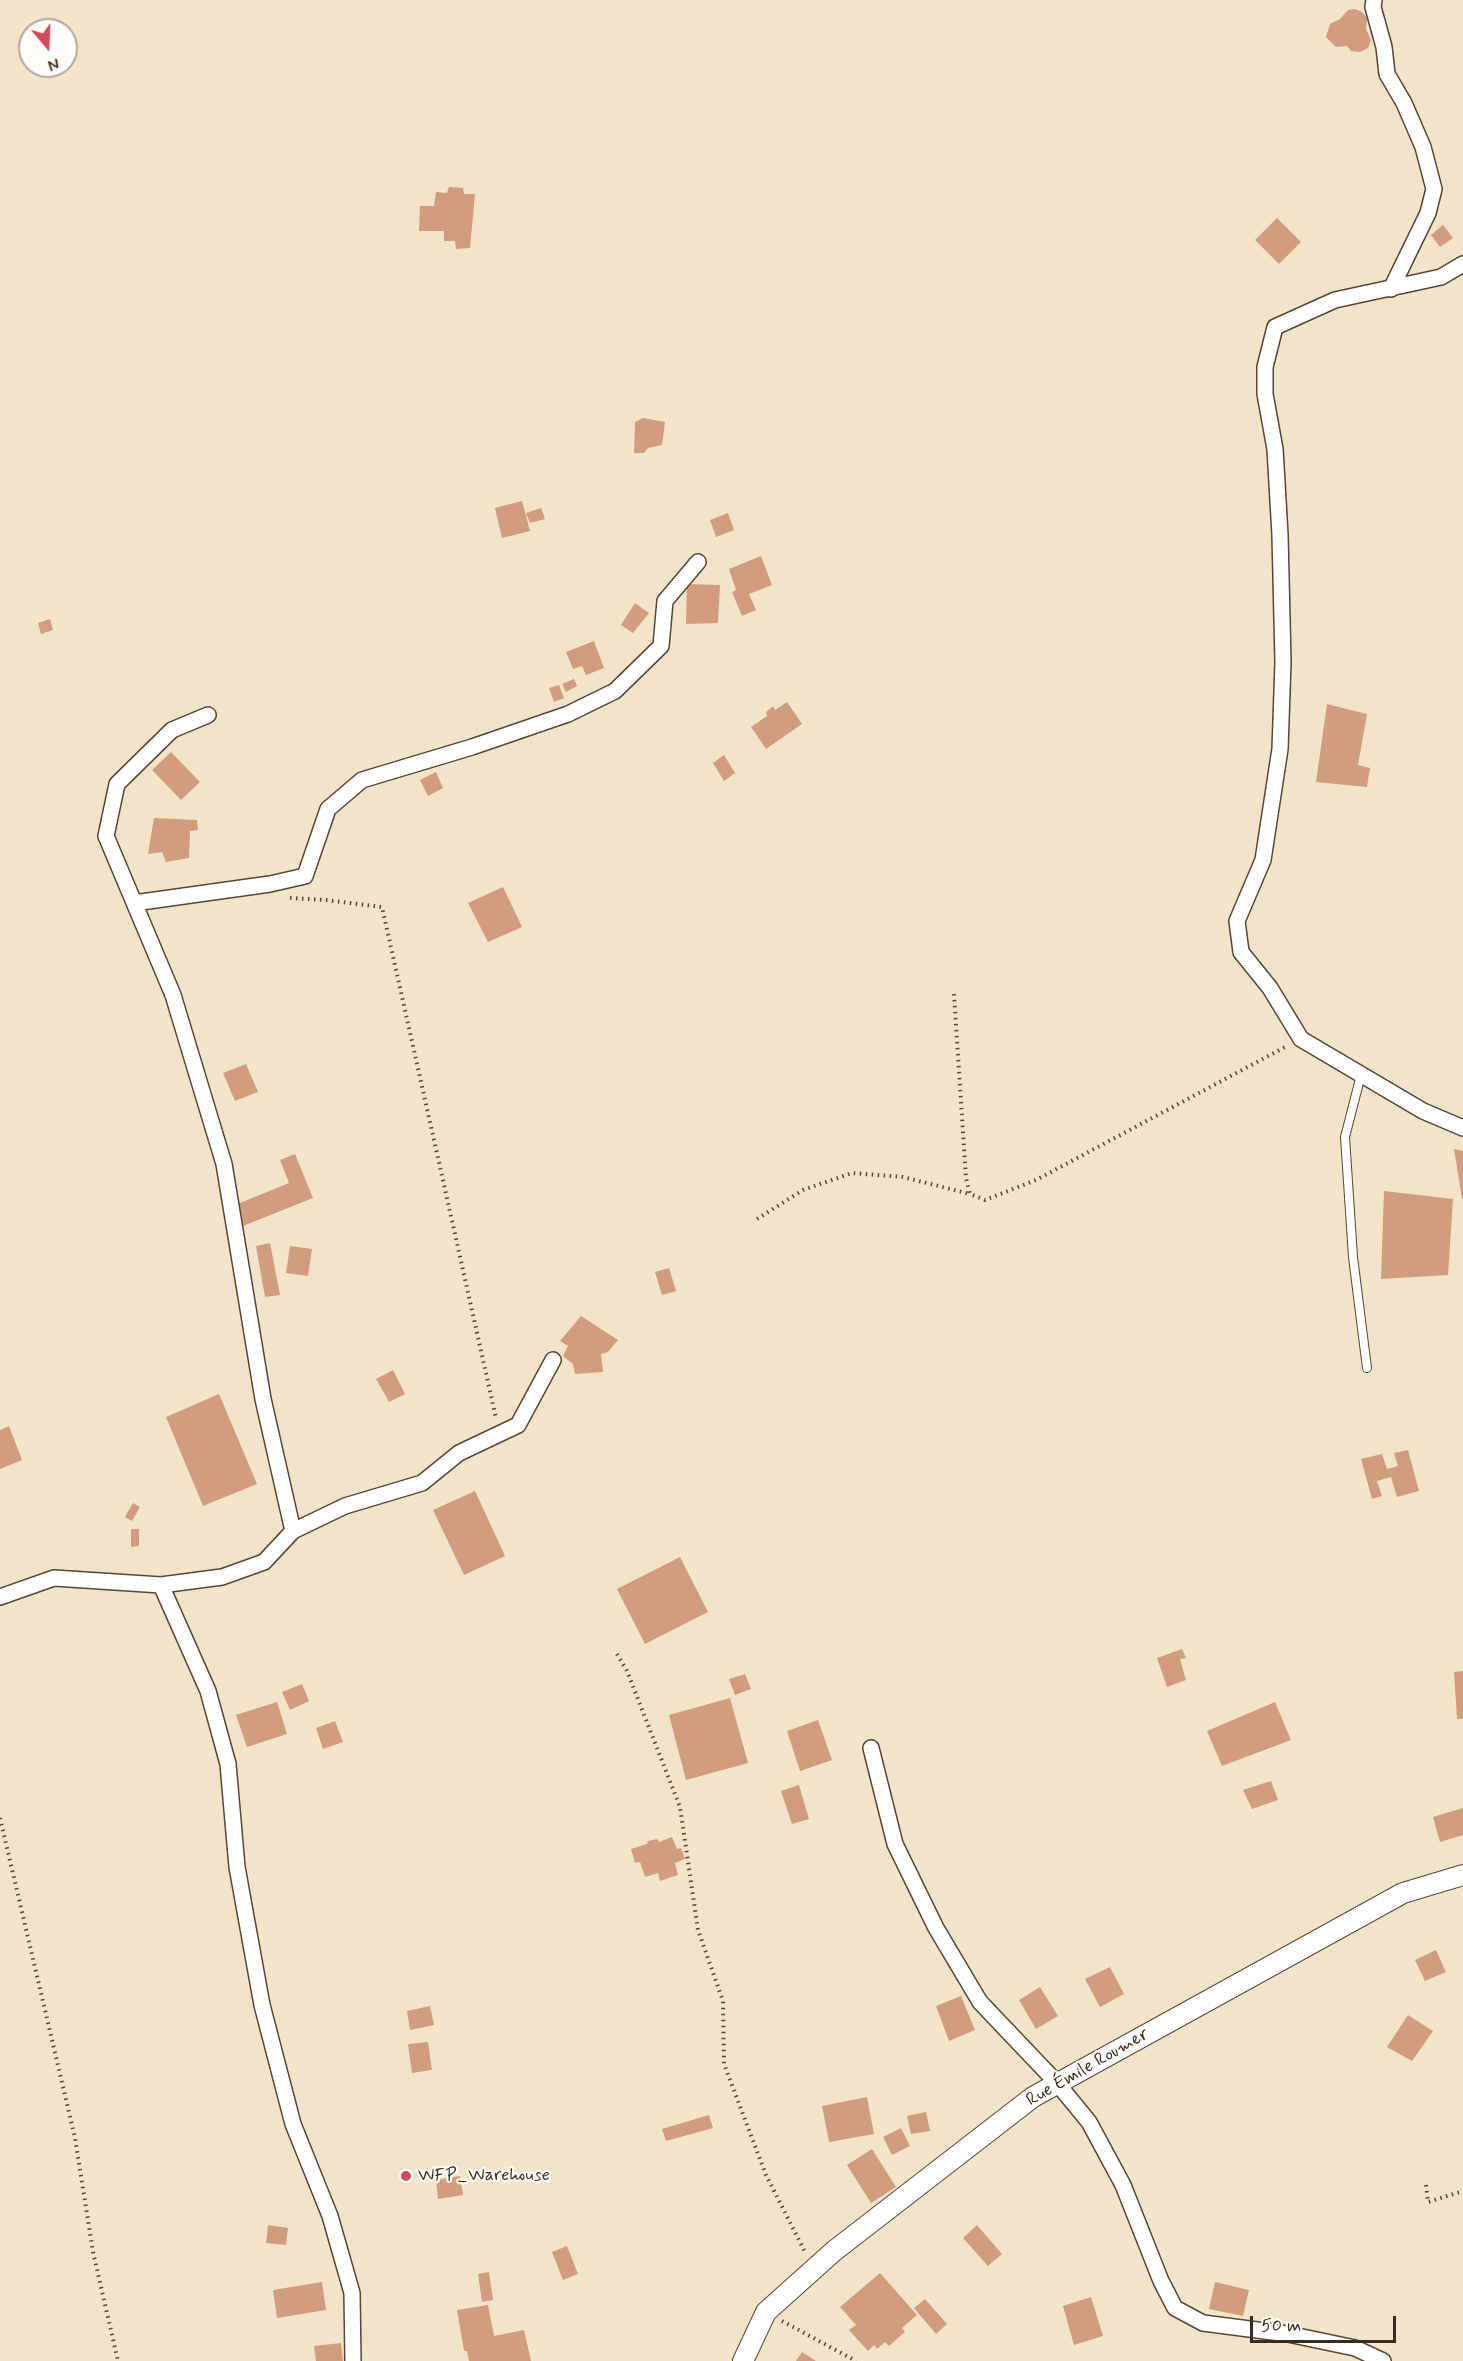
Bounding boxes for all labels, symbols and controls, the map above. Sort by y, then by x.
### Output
north arrow [18,18,78,78]
text: N [45,52,62,75]
street label: Rue Émile Roumer [1023,2024,1153,2112]
place label: WFP_Warehouse [418,2165,550,2187]
marker: WFP_Warehouse [399,2169,413,2183]
scale bar [1253,2304,1398,2342]
text: 50 m [1261,2314,1301,2338]

